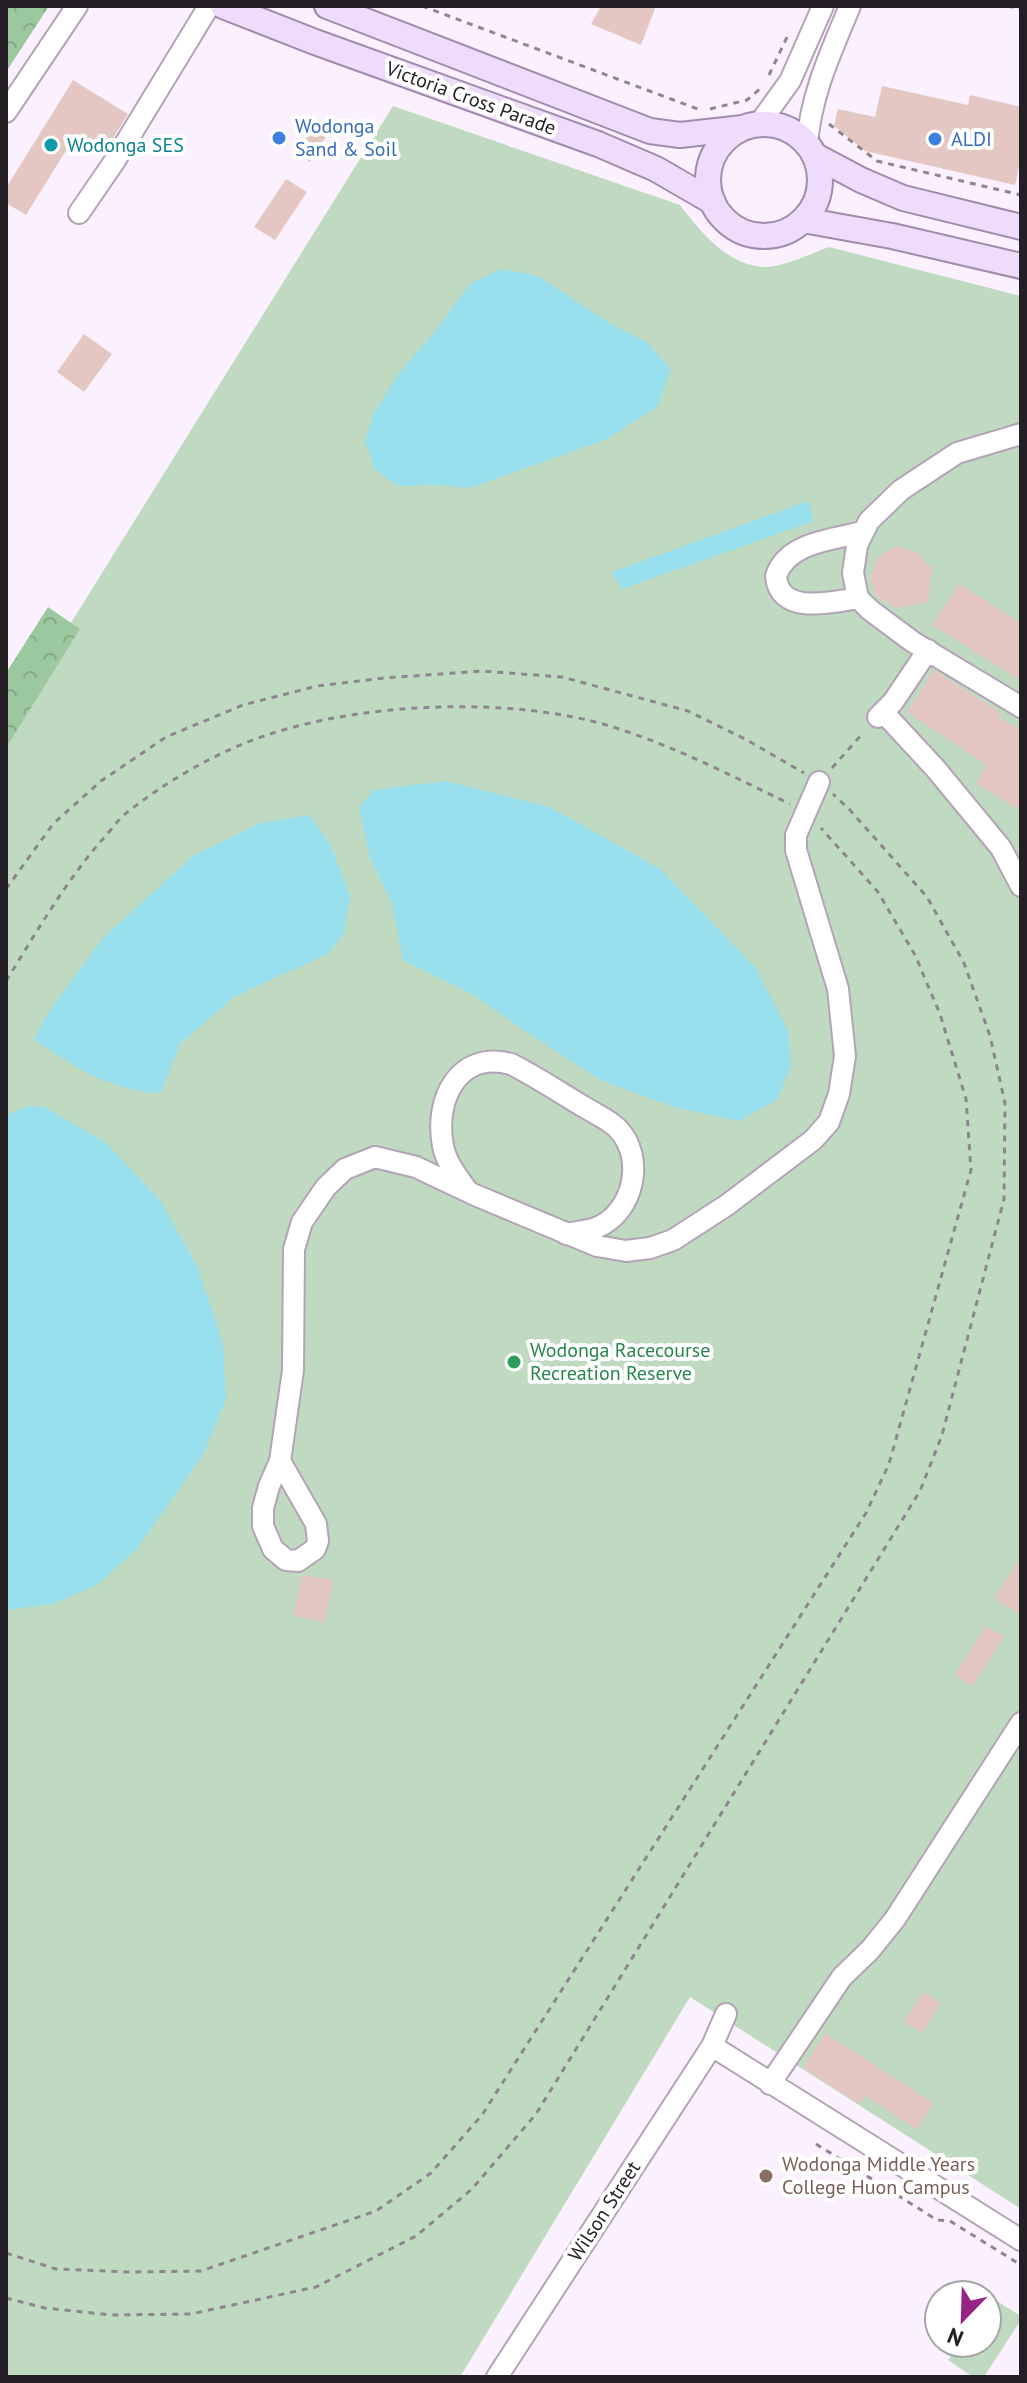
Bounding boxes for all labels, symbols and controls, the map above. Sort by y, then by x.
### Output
street label: Victoria Cross Parade [381,55,560,141]
place label: Wodonga Sand & Soil [295,113,397,162]
place label: ALDI [951,126,992,152]
marker: Wodonga Sand & Soil [270,129,288,147]
marker: ALDI [926,130,944,148]
place label: Wodonga SES [67,132,184,158]
marker: Wodonga SES [42,136,60,154]
place label: Wodonga Racecourse Recreation Reserve [530,1337,710,1386]
marker: Wodonga Racecourse Recreation Reserve [505,1353,523,1371]
place label: Wodonga Middle Years College Huon Campus [782,2151,975,2200]
street label: Wilson Street [562,2156,646,2266]
marker: Wodonga Middle Years College Huon Campus [757,2167,775,2185]
north arrow [923,2279,1003,2359]
text: N [943,2322,967,2353]

